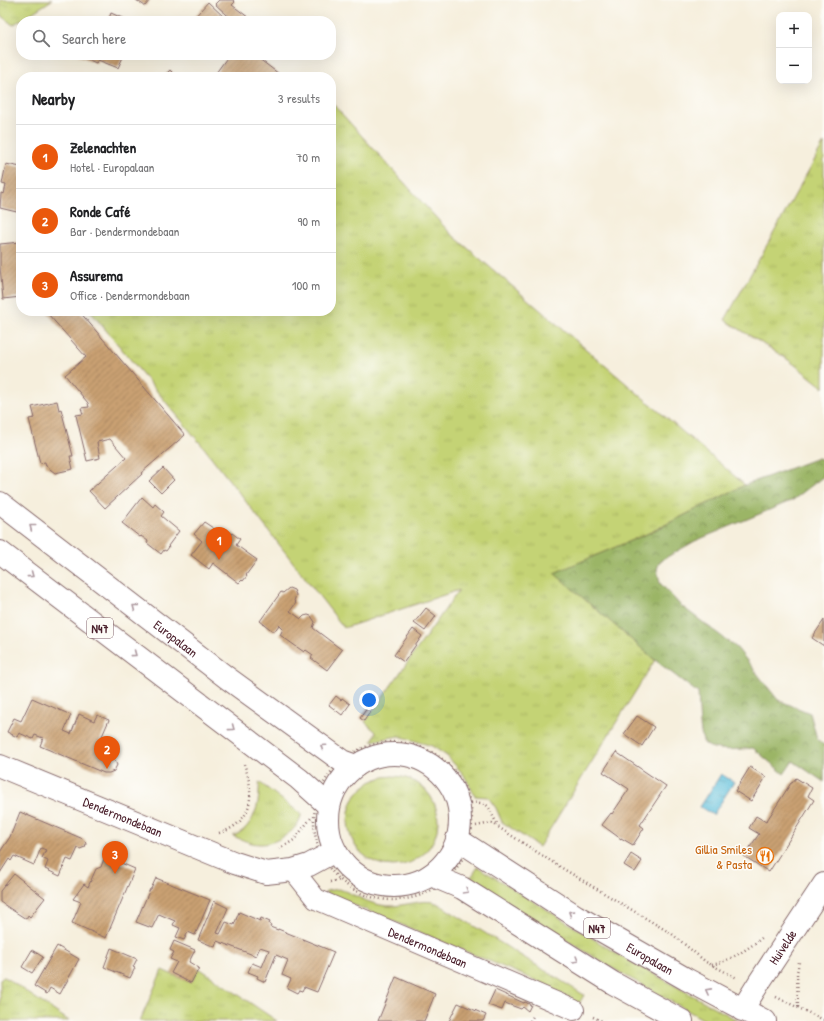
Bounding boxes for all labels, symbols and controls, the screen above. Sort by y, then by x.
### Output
map controls [776,12,812,84]
button: + [776,12,812,48]
search box [16,16,336,60]
icon: search [30,27,52,49]
text: Search here [62,28,126,49]
button: − [776,48,812,84]
text: Nearby [32,87,75,110]
text: 3 results [278,89,320,107]
text: Zelenachten [70,137,136,158]
text: 1 [43,148,47,166]
text: 70 m [296,148,320,166]
text: Hotel · Europalaan [70,158,154,176]
text: Ronde Café [70,201,130,222]
text: 2 [42,212,48,230]
text: 90 m [298,212,320,230]
text: Bar · Dendermondebaan [70,222,179,240]
text: Assurema [70,265,123,286]
text: 3 [42,276,48,294]
text: 100 m [292,276,320,294]
text: Office · Dendermondebaan [70,286,190,304]
one-way arrow [29,525,36,532]
pin: 1 [206,527,232,560]
one-way arrow [27,571,34,578]
one-way arrow [132,604,139,611]
street label: Europalaan [150,616,202,661]
road number: N47 [87,618,113,638]
one-way arrow [130,649,137,656]
your location [359,690,379,710]
one-way arrow [227,723,234,730]
pin: 2 [94,736,120,769]
one-way arrow [320,745,327,752]
street label: Dendermondebaan [81,792,165,841]
place label: Gillia Smiles & Pasta [695,840,752,873]
pin: 3 [102,841,128,874]
restaurant icon: Gillia Smiles & Pasta [755,846,775,866]
one-way arrow [462,887,469,894]
one-way arrow [568,910,575,917]
road number: N47 [584,918,610,938]
street label: Dendermondebaan [386,922,470,972]
street label: Huivelde [764,926,801,968]
street label: Europalaan [623,938,677,979]
one-way arrow [572,956,579,963]
one-way arrow [705,989,712,996]

